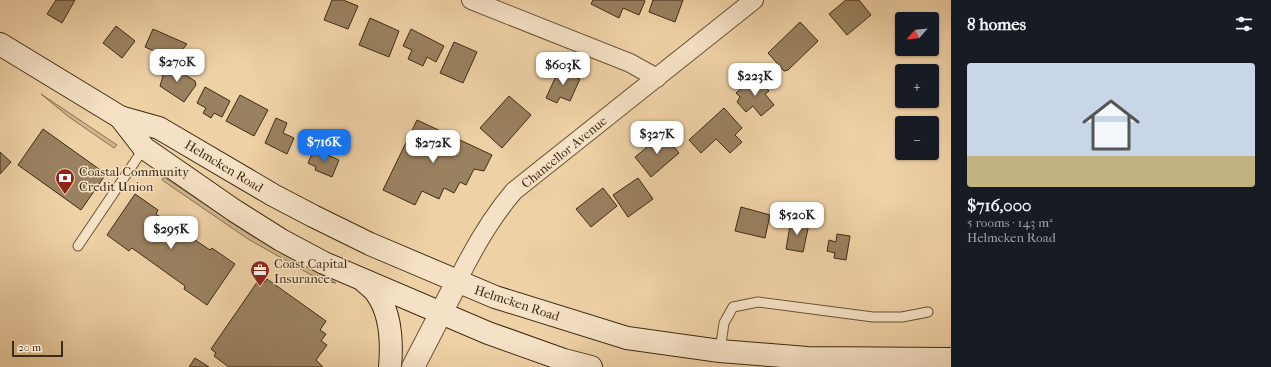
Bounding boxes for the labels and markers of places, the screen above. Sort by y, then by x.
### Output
pin: $270K [149,49,205,83]
pin: $603K [535,52,591,86]
pin: $223K [727,63,783,97]
pin: $327K [629,121,685,155]
pin: $716K [296,129,352,163]
pin: $272K [405,130,461,164]
place label: Coastal Community Credit Union [79,164,190,194]
bank icon: Coastal Community Credit Union [54,167,76,195]
pin: $520K [769,202,825,236]
pin: $295K [143,216,199,250]
place label: Coast Capital Insurance [274,256,348,286]
office icon: Coast Capital Insurance [249,259,271,287]

